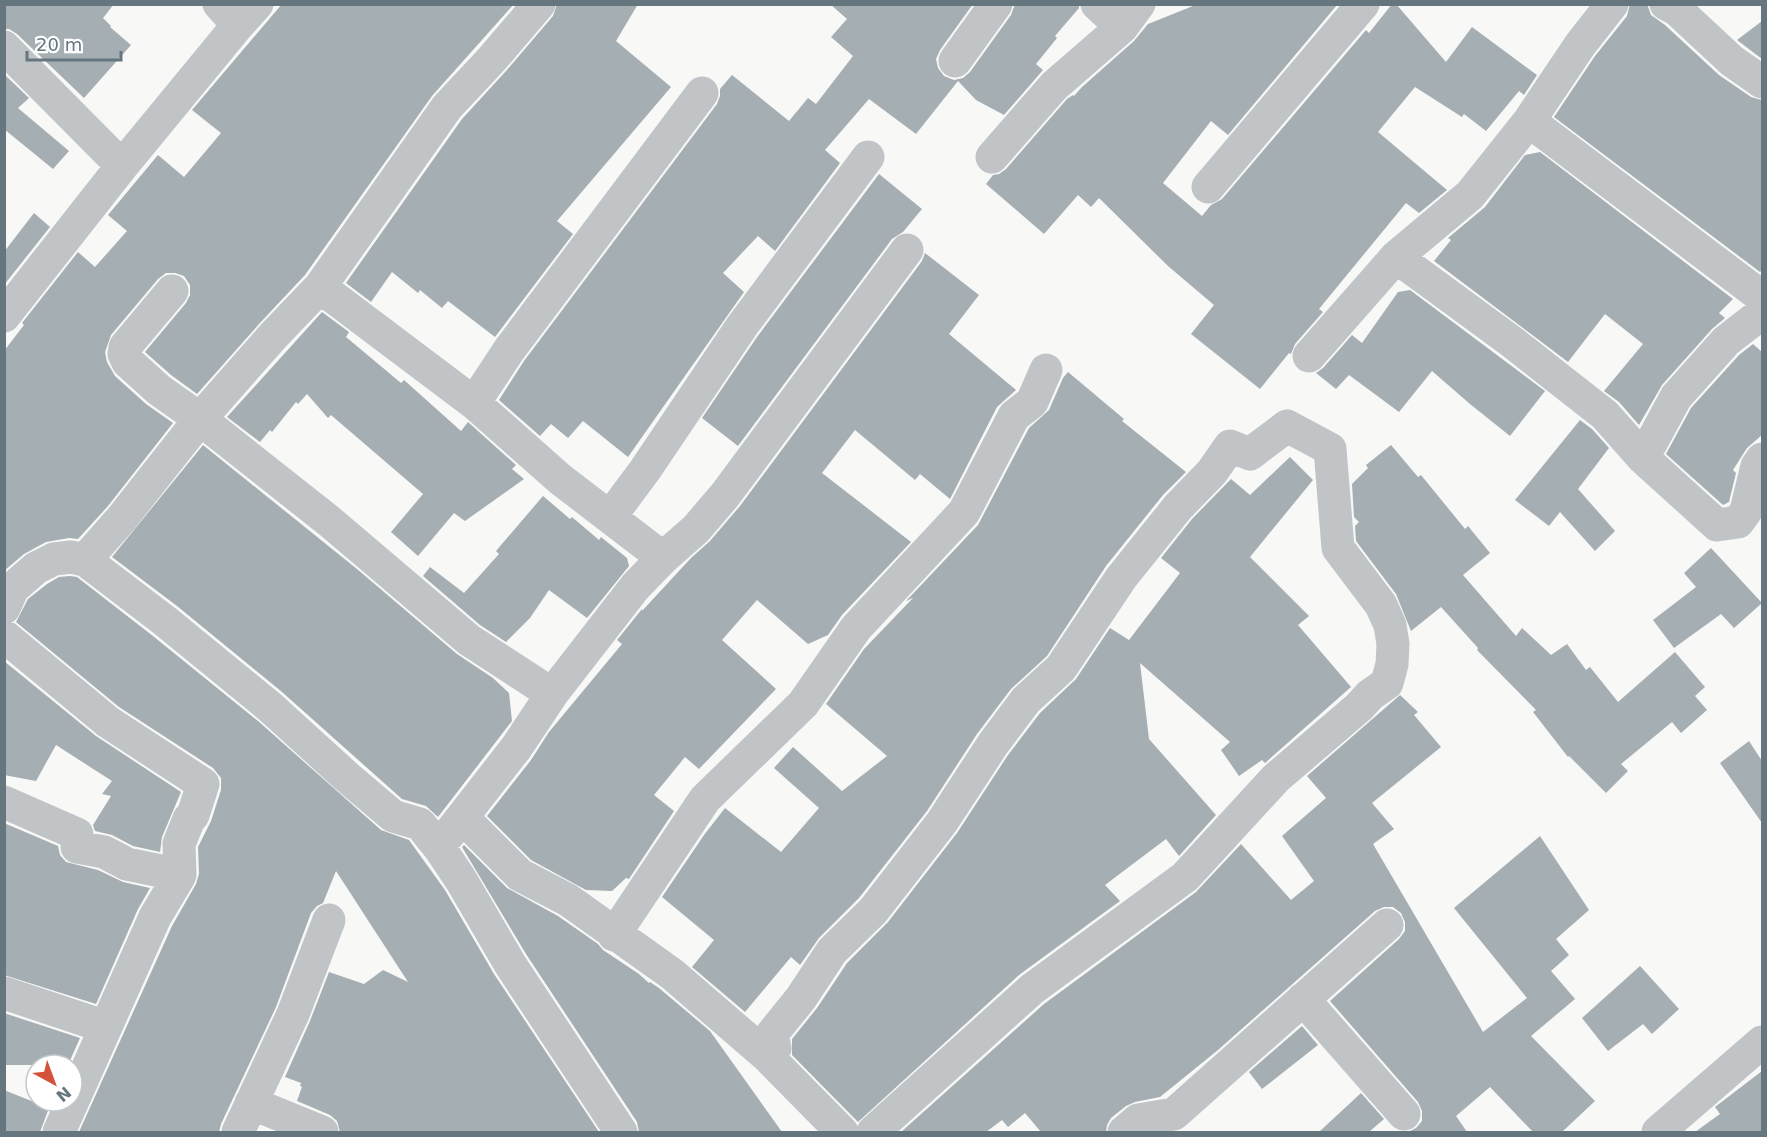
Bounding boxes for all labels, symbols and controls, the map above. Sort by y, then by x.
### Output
scale bar [27,24,122,62]
text: 20 m [36,34,82,55]
north arrow [24,1053,84,1113]
text: N [52,1082,75,1106]

